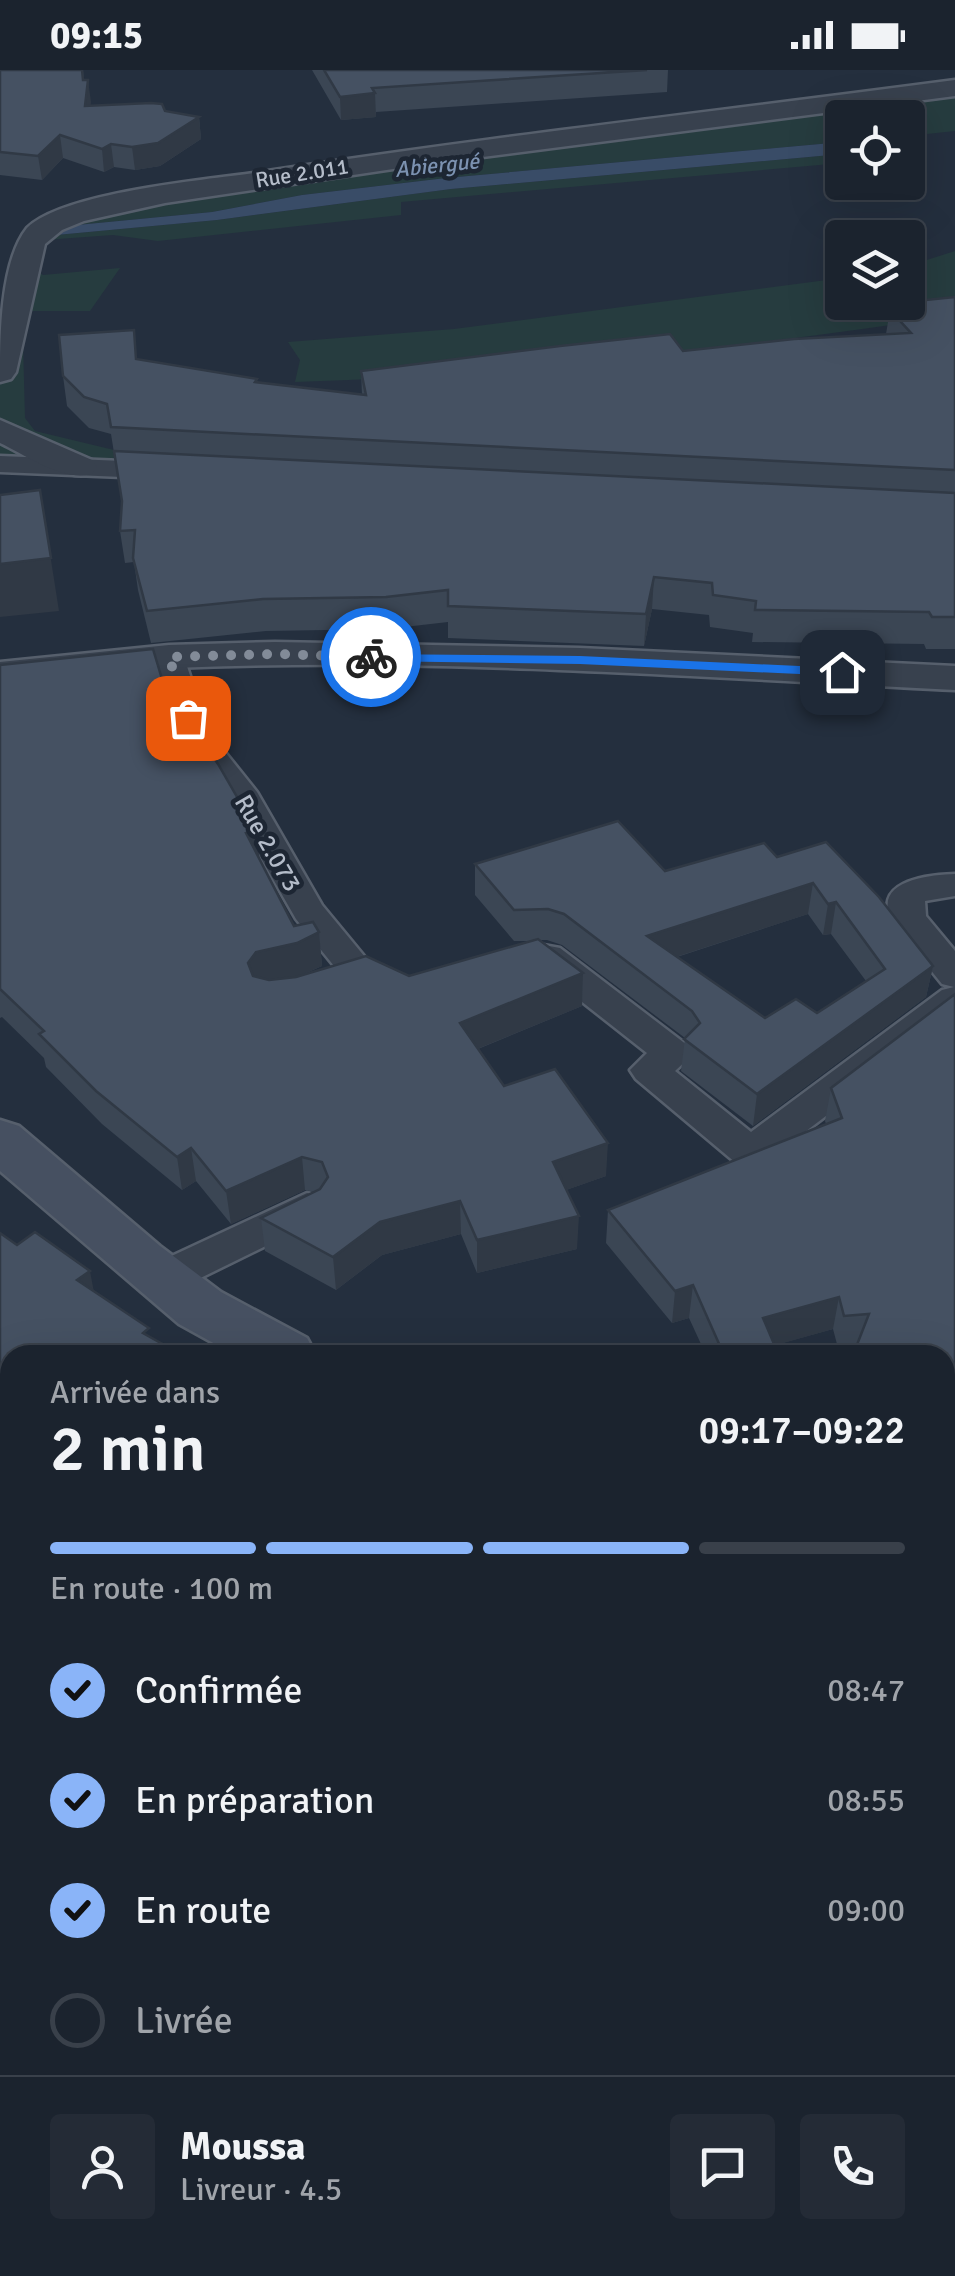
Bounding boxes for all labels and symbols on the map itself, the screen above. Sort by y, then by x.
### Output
water label: Abiergué [394,147,482,183]
street label: Rue 2.011 [254,152,350,194]
courier [321,607,421,707]
pin [800,630,885,715]
pin [146,676,231,761]
street label: Rue 2.073 [228,789,308,897]

